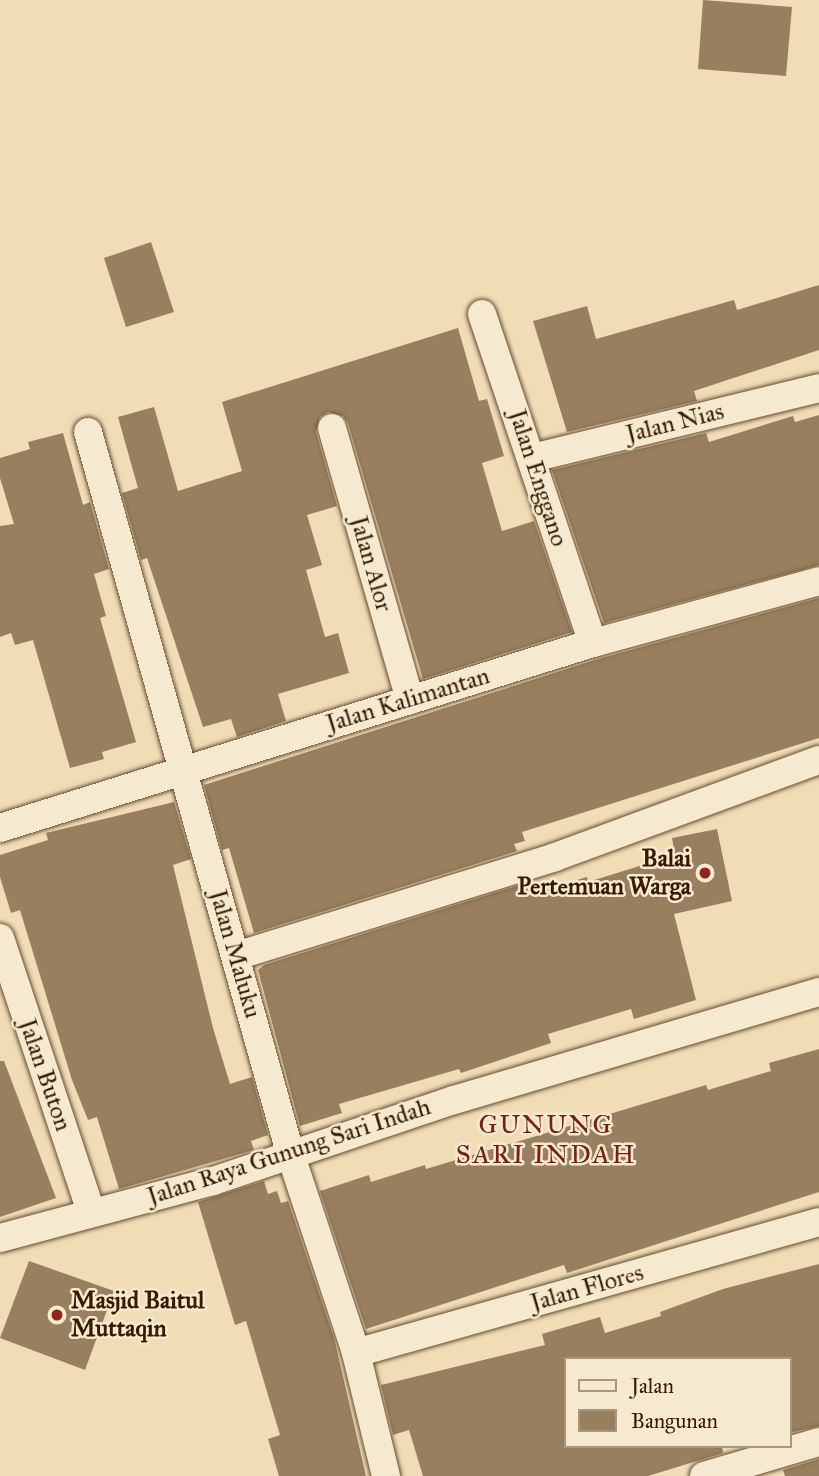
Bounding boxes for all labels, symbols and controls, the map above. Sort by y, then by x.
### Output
street label: Jalan Nias [623,397,727,449]
street label: Jalan Enggano [502,406,574,550]
street label: Jalan Alor [344,513,398,615]
street label: Jalan Kalimantan [323,662,493,738]
place label: Balai Pertemuan Warga [517,845,691,901]
marker: Balai Pertemuan Warga [697,865,713,881]
street label: Jalan Maluku [203,887,267,1021]
street label: Jalan Buton [12,1015,78,1135]
street label: Jalan Raya Gunung Sari Indah [144,1093,434,1211]
district label: GUNUNG SARI INDAH [457,1109,635,1170]
street label: Jalan Flores [527,1258,647,1318]
place label: Masjid Baitul Muttaqin [71,1287,204,1343]
marker: Masjid Baitul Muttaqin [49,1307,65,1323]
legend [564,1357,791,1448]
text: Jalan [631,1373,674,1399]
text: Bangunan [631,1408,718,1434]

